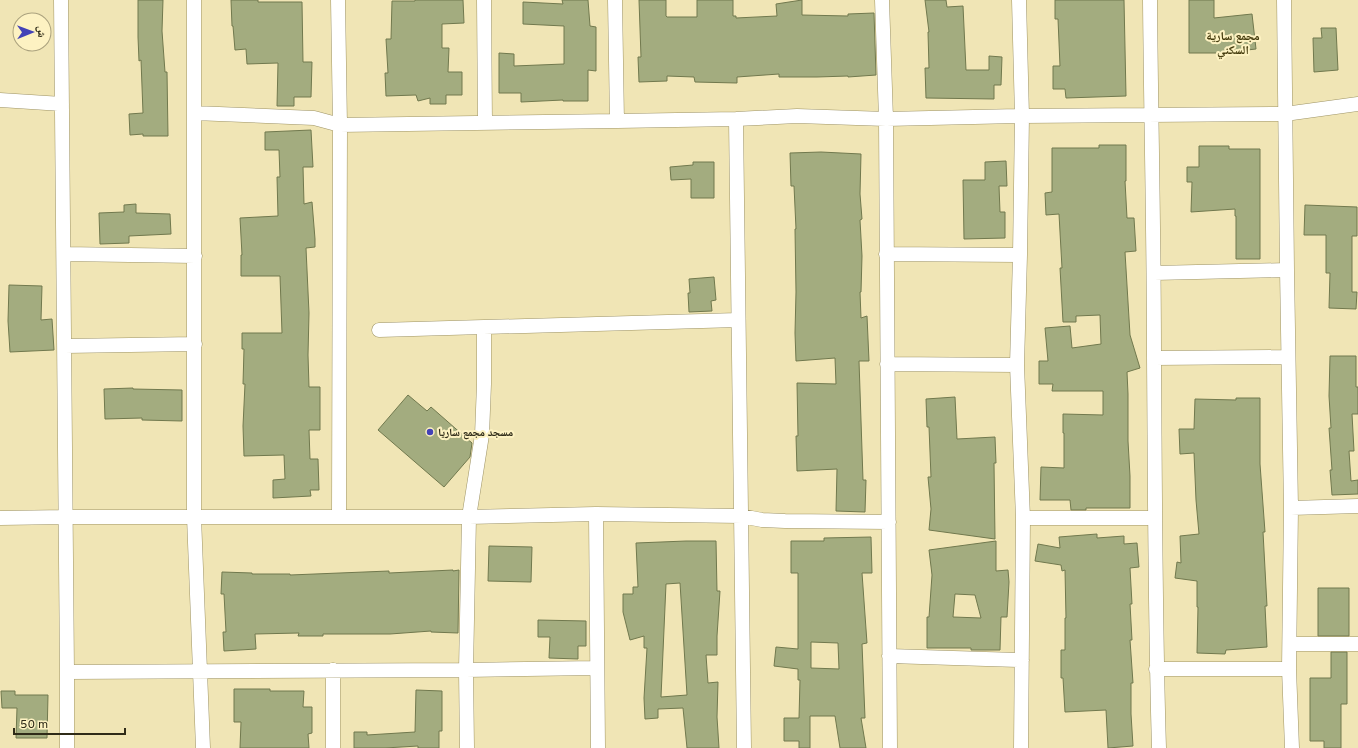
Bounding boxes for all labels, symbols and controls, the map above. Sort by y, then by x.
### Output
north arrow [12,12,52,52]
text: ش [34,26,48,38]
district label: مجمع سارية السكني [1206,29,1260,60]
place label: مسجد مجمع ساريا [438,426,513,440]
marker: مسجد مجمع ساريا [425,427,435,437]
scale bar [14,710,125,736]
text: 50 m [20,717,48,733]

